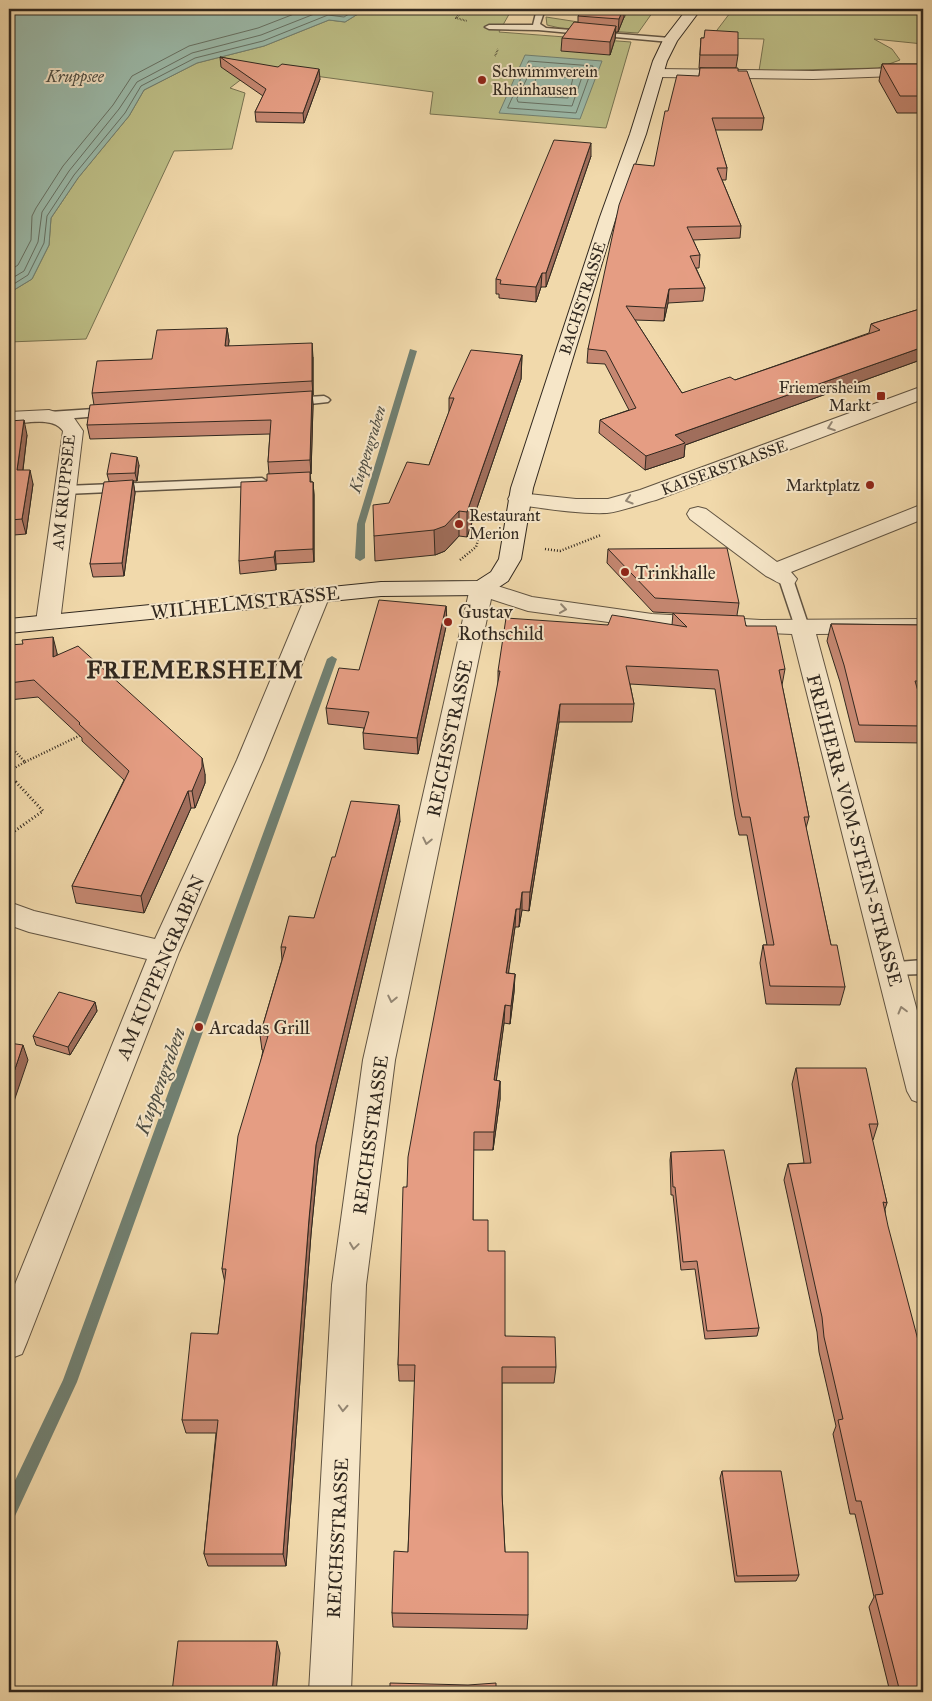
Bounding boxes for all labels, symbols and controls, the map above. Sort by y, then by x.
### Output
place label: Schwimmverein Rheinhausen [492,62,598,99]
water label: Kruppsee [45,67,105,87]
marker: Schwimmverein Rheinhausen [476,74,488,86]
street label: BACHSTRASSE [555,239,610,357]
place label: Friemersheim Markt [779,378,872,415]
marker: Friemersheim Markt [875,390,887,402]
water label: Kuppengraben [345,403,391,496]
one-way arrow [828,421,836,431]
street label: AM KRUPPSEE [48,433,79,552]
street label: KAISERSTRASSE [658,436,790,499]
place label: Marktplatz [786,476,861,495]
marker: Marktplatz [864,479,876,491]
one-way arrow [626,495,634,505]
place label: Restaurant Merion [469,506,541,543]
marker: Restaurant Merion [453,518,465,530]
place label: Trinkhalle [635,561,716,584]
marker: Trinkhalle [619,566,631,578]
street label: WILHELMSTRASSE [150,581,341,624]
place label: Gustav Rothschild [458,600,544,645]
one-way arrow [559,603,567,614]
marker: Gustav Rothschild [442,616,454,628]
district label: FRIEMERSHEIM [86,655,304,685]
street label: REICHSSTRASSE [422,657,478,819]
street label: FREIHERR-VOM-STEIN-STRASSE [802,672,907,989]
one-way arrow [422,836,433,845]
street label: AM KUPPENGRABEN [111,872,210,1064]
one-way arrow [387,995,398,1004]
one-way arrow [897,1006,908,1015]
place label: Arcadas Grill [208,1016,311,1039]
marker: Arcadas Grill [193,1021,205,1033]
water label: Kuppengraben [129,1024,192,1139]
street label: REICHSSTRASSE [348,1053,393,1216]
one-way arrow [349,1243,360,1251]
one-way arrow [338,1405,349,1413]
street label: REICHSSTRASSE [322,1457,353,1619]

